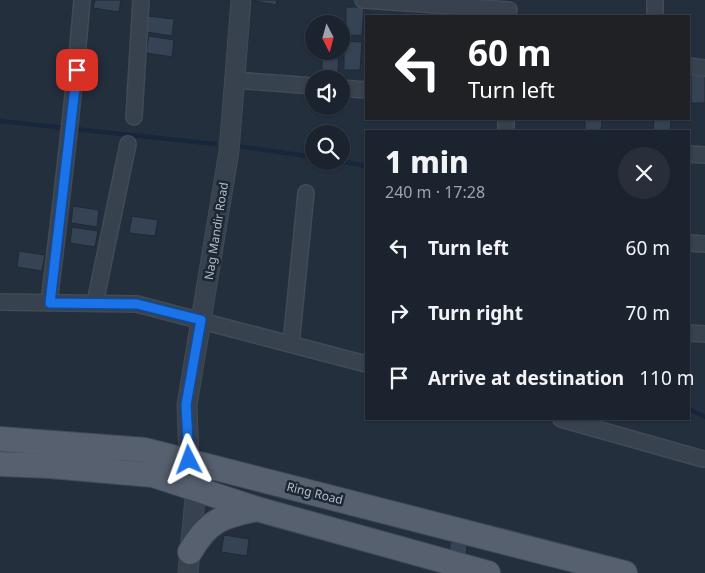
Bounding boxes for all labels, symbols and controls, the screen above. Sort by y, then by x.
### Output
north arrow [305,15,350,60]
map controls [305,15,350,170]
text: 60 m [468,29,551,76]
icon: left [385,35,450,100]
pin [56,49,98,91]
icon: arrive [63,56,91,84]
button: sound [305,70,350,115]
text: Turn left [468,74,555,104]
button: search [305,125,350,170]
text: 1 min [385,141,469,182]
button: close [618,147,670,199]
street label: Nag Mandir Road [200,181,232,281]
text: 240 m · 17:28 [385,181,485,203]
icon: left [385,234,413,262]
text: Turn left [428,235,509,261]
text: 60 m [626,235,670,261]
icon: right [385,299,413,327]
text: Turn right [428,300,523,326]
text: 70 m [626,300,670,326]
icon: arrive [385,364,413,392]
text: Arrive at destination [428,365,624,391]
text: 110 m [639,365,695,391]
position arrow [162,433,214,485]
street label: Ring Road [285,478,345,508]

